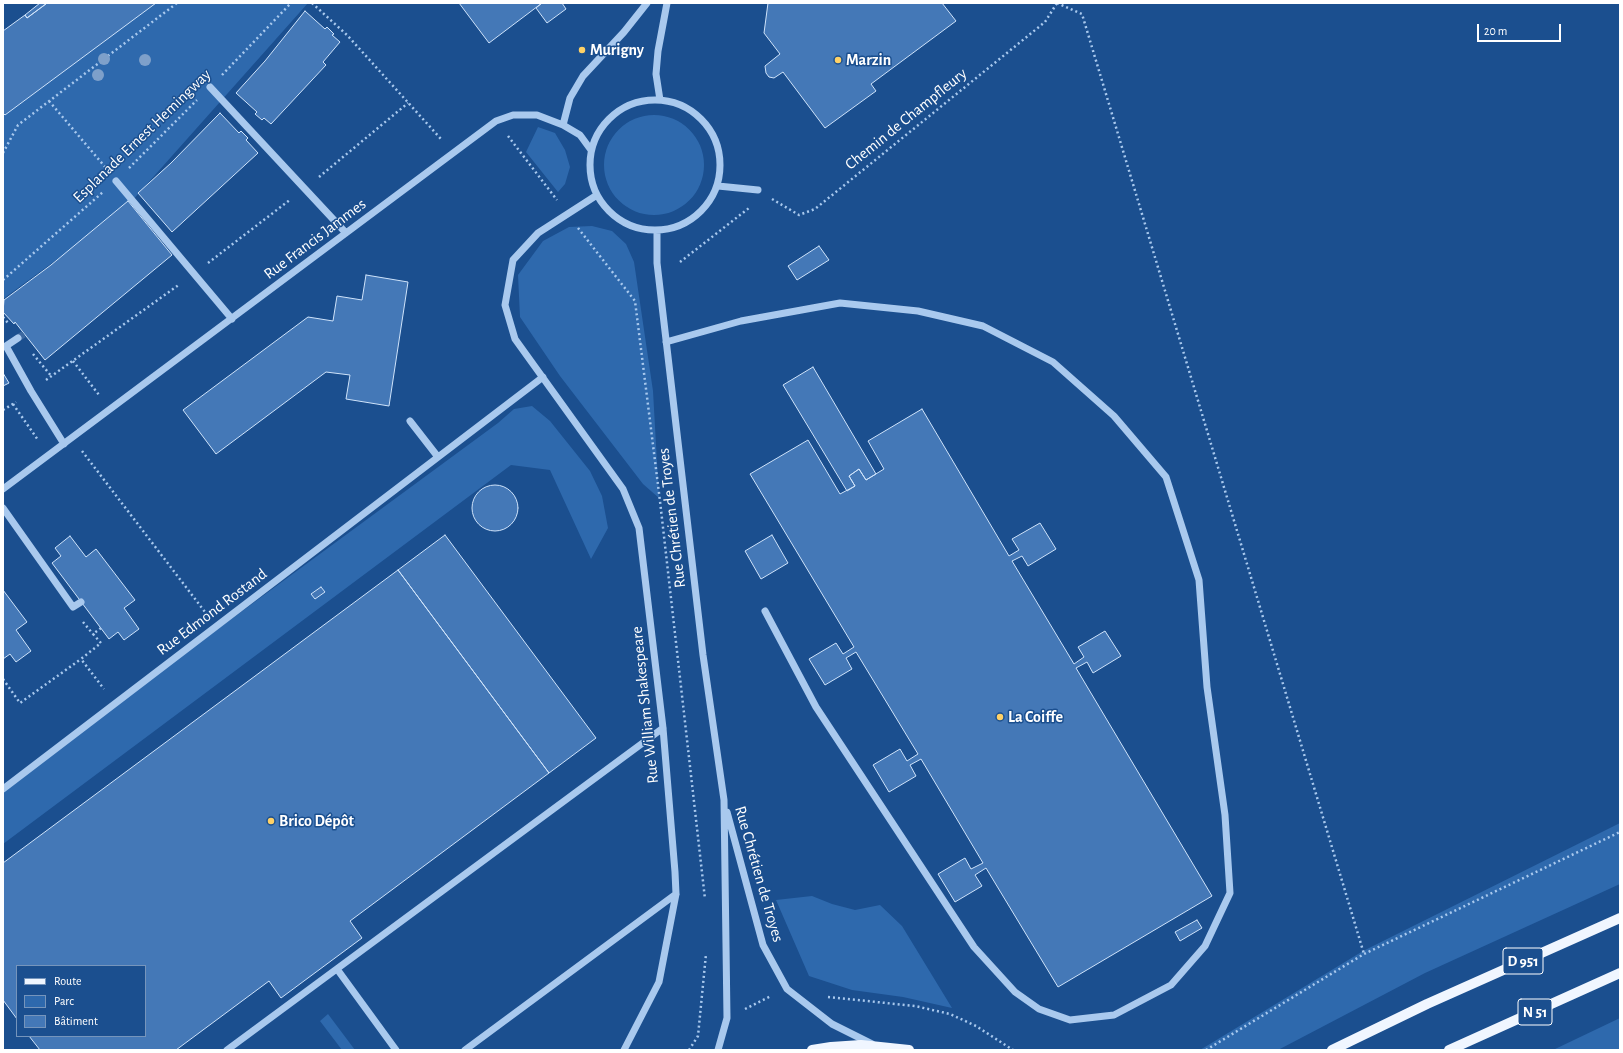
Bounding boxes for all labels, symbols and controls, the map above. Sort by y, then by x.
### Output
scale bar [1479,16,1563,42]
text: 20 m [1484,25,1507,37]
place label: Murigny [590,40,644,60]
marker: Murigny [577,45,587,55]
place label: Marzin [846,50,891,70]
marker: Marzin [833,55,843,65]
street label: Chemin de Champfleury [841,64,971,174]
street label: Esplanade Ernest Hemingway [69,65,215,207]
street label: Rue Francis Jammes [260,194,370,284]
street label: Rue Chrétien de Troyes [654,447,690,589]
street label: Rue Edmond Rostand [153,564,271,660]
street label: Rue William Shakespeare [627,625,663,785]
place label: La Coiffe [1008,707,1063,727]
marker: La Coiffe [995,712,1005,722]
street label: Rue Chrétien de Troyes [730,804,788,944]
place label: Brico Dépôt [279,811,354,831]
marker: Brico Dépôt [266,816,276,826]
road number: D 951 [1503,948,1543,974]
legend [16,965,146,1037]
text: Route [54,975,81,987]
text: Parc [54,995,74,1007]
road number: N 51 [1518,999,1552,1025]
text: Bâtiment [54,1015,98,1027]

